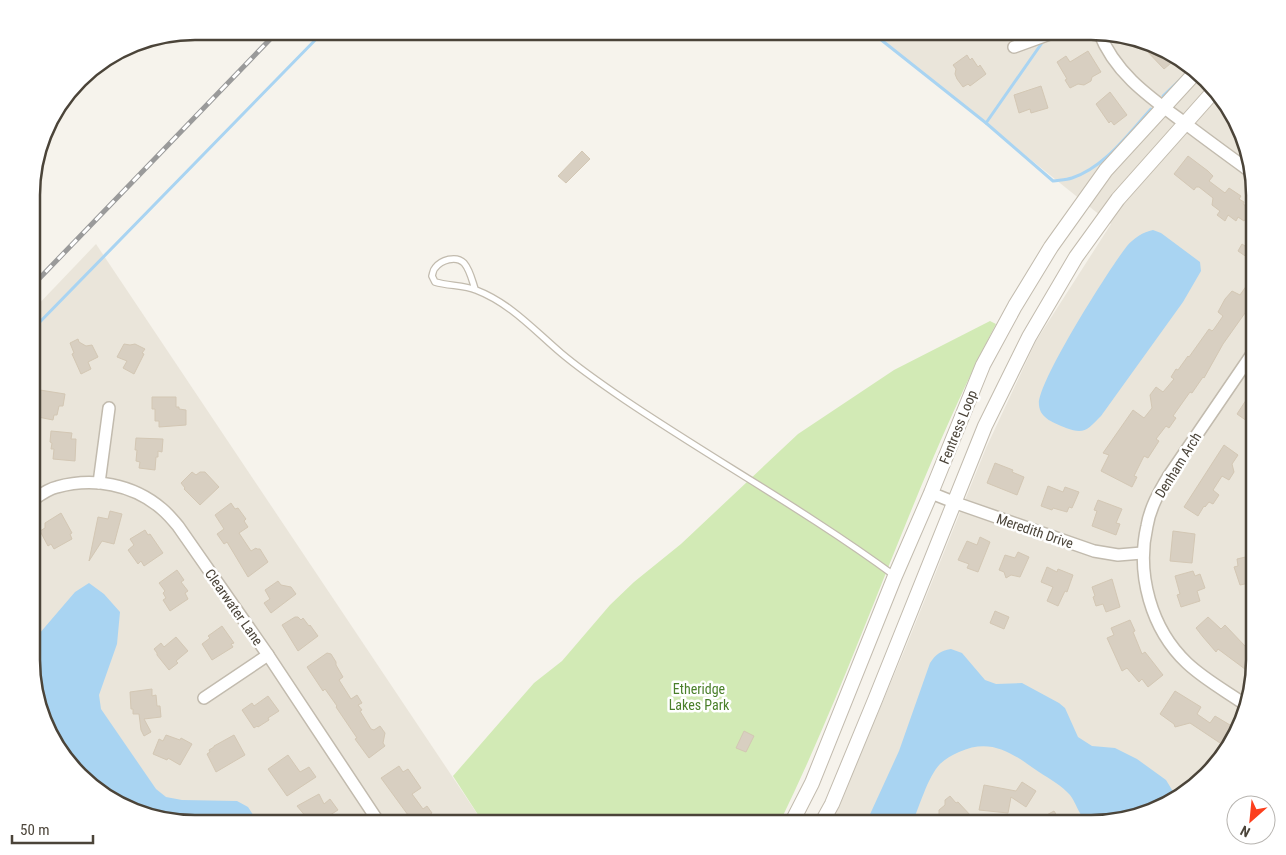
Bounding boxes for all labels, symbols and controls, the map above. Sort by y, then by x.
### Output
street label: Fentress Loop [936,388,980,466]
street label: Denham Arch [1152,429,1204,501]
street label: Meredith Drive [995,510,1076,552]
street label: Clearwater Lane [202,566,266,649]
park label: Etheridge Lakes Park [669,681,730,713]
north arrow [1226,795,1276,845]
scale bar [12,812,94,844]
text: 50 m [20,821,50,839]
text: N [1238,823,1253,841]

